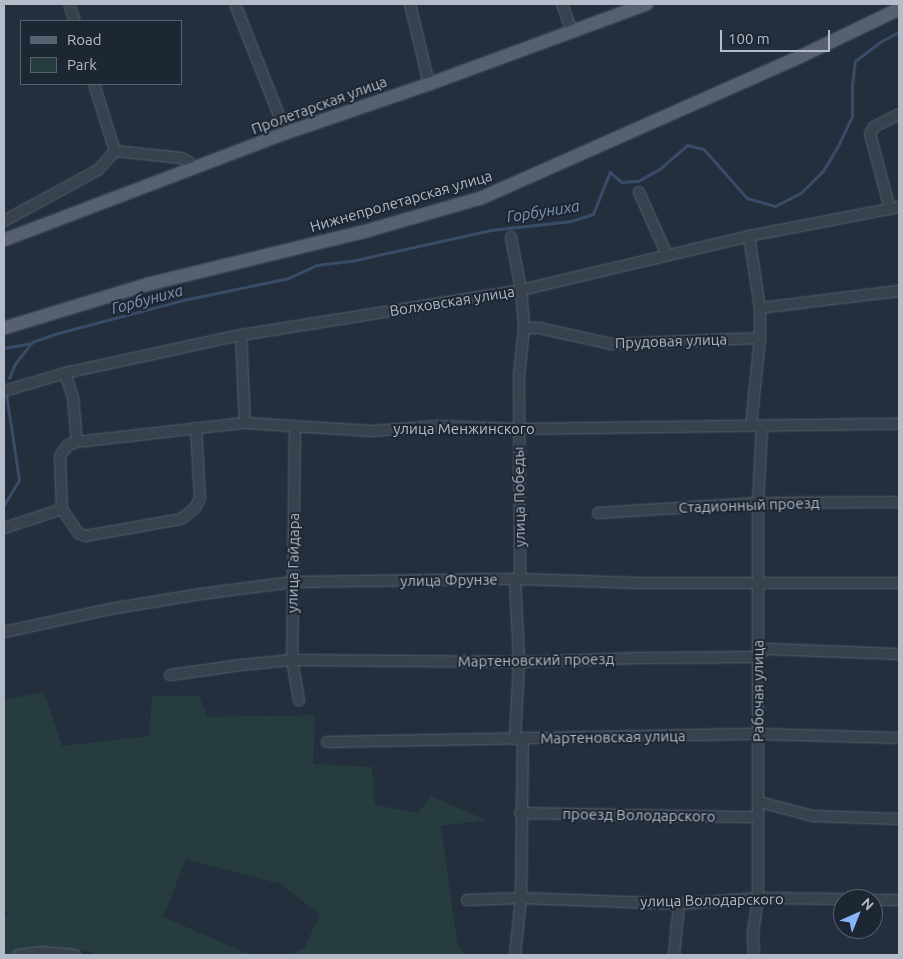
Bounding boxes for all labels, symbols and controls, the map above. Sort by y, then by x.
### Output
legend [20,20,182,85]
scale bar [723,20,833,52]
text: 100 m [728,30,770,47]
text: Road [67,31,102,48]
text: Park [67,56,97,73]
street label: Пролетарская улица [249,72,389,138]
street label: Нижнепролетарская улица [308,166,494,236]
water label: Горбуниха [505,196,581,226]
water label: Горбуниха [109,280,185,318]
street label: Волховская улица [388,282,516,320]
street label: Прудовая улица [615,330,727,352]
street label: улица Менжинского [393,420,535,438]
street label: улица Победы [509,447,529,547]
street label: Стадионный проезд [678,494,820,516]
street label: улица Гайдара [283,513,303,613]
street label: улица Фрунзе [400,570,498,590]
street label: Рабочая улица [749,640,767,742]
street label: Мартеновский проезд [458,650,614,670]
street label: Мартеновская улица [540,727,686,747]
street label: проезд Володарского [562,805,716,825]
north arrow [833,889,883,939]
street label: улица Володарского [640,890,784,910]
text: N [858,895,877,913]

